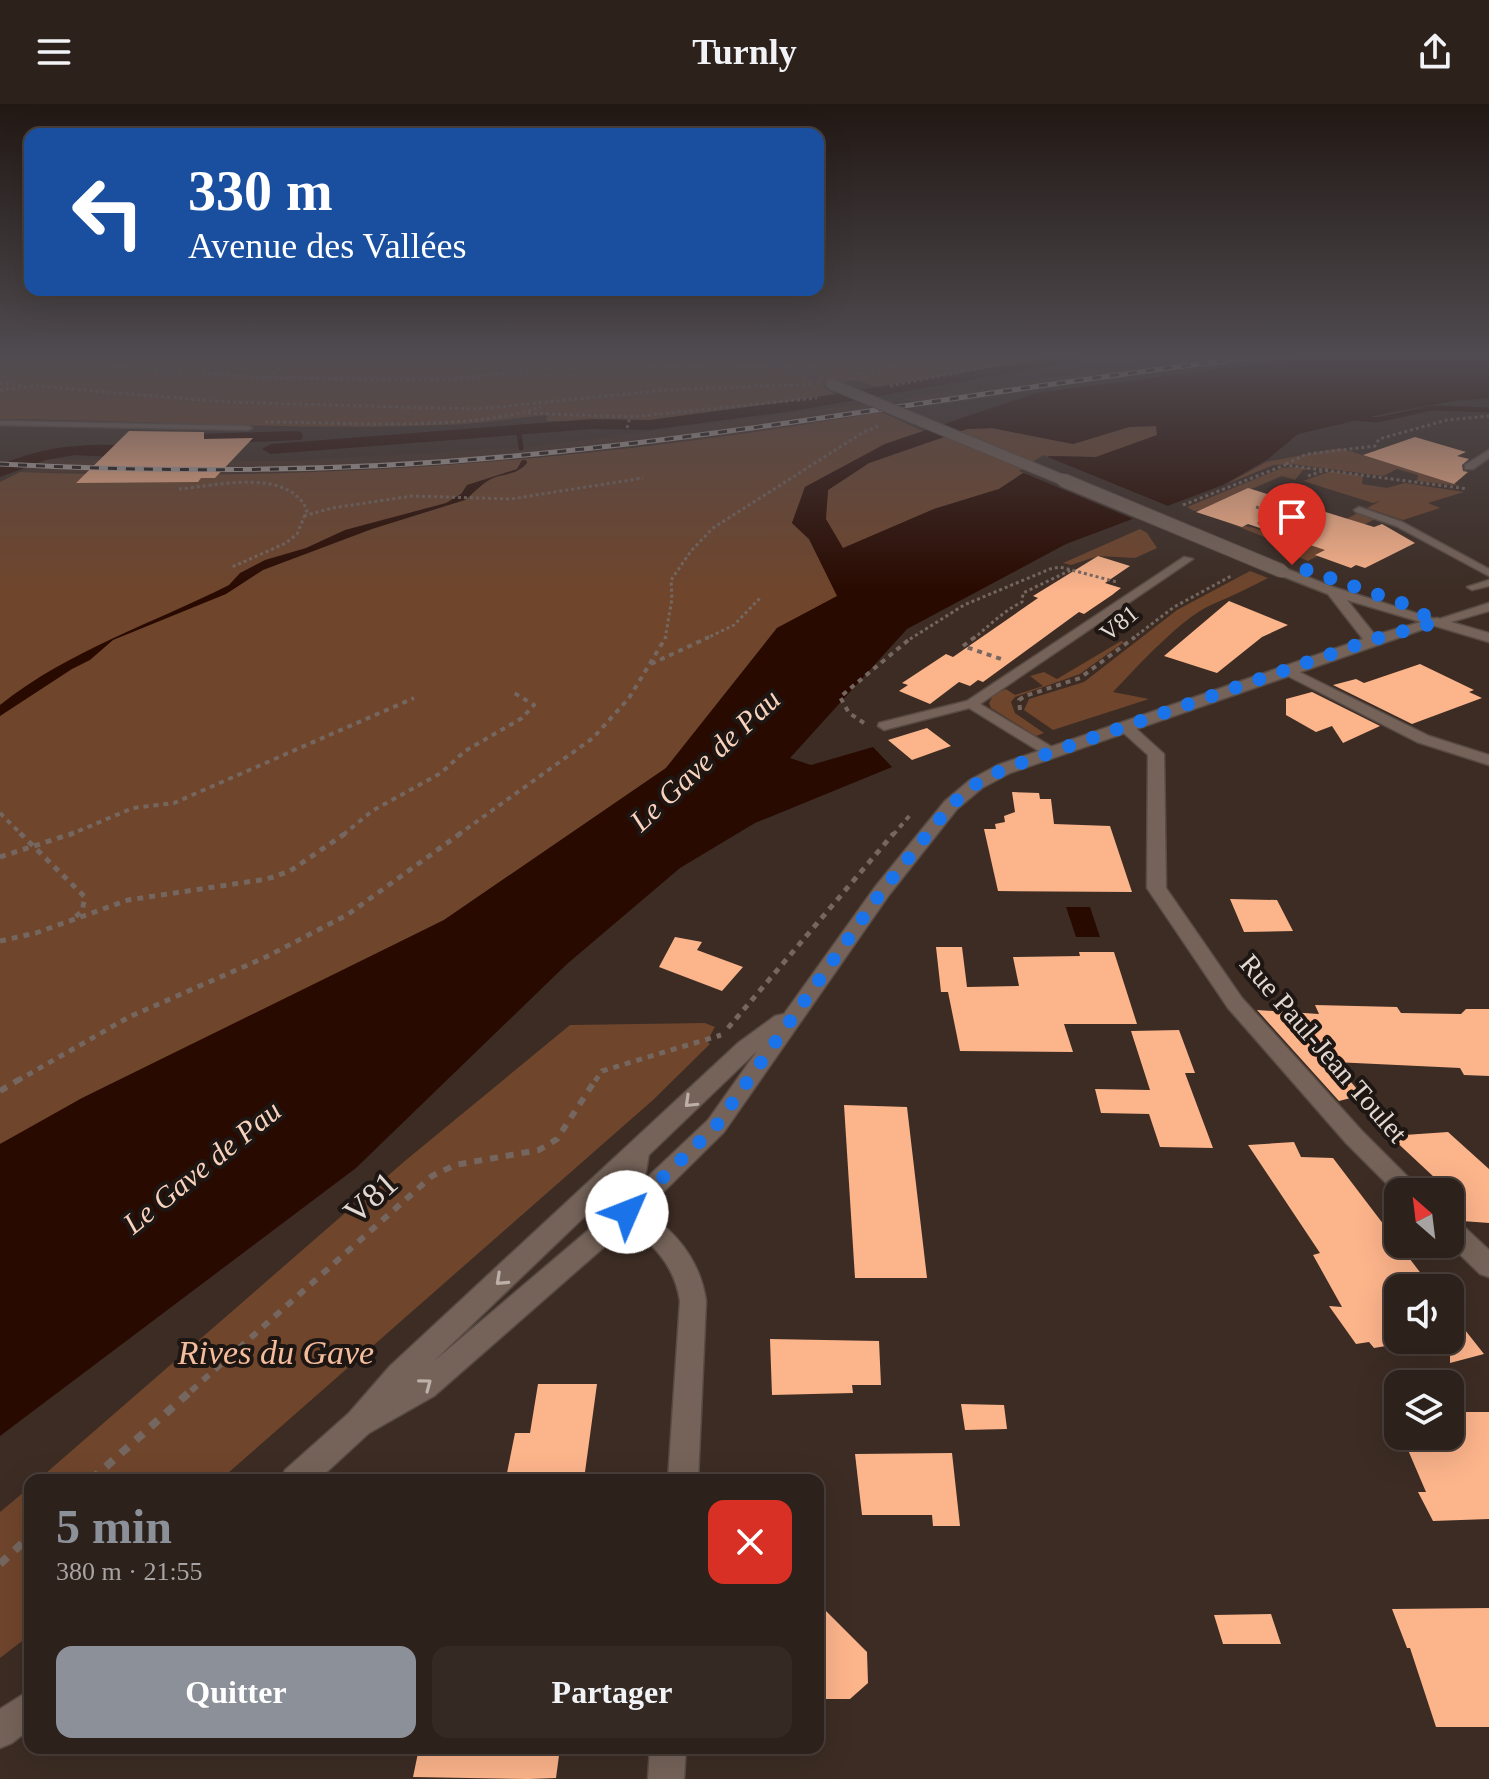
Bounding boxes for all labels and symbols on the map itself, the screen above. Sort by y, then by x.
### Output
pin [1258,483,1326,565]
street label: V81 [1095,600,1143,646]
water label: Le Gave de Pau [622,682,786,838]
street label: Rue Paul-Jean Toulet [1234,948,1414,1149]
water label: Le Gave de Pau [116,1093,287,1241]
one-way arrow [685,1093,699,1107]
street label: V81 [336,1164,404,1231]
position arrow [585,1170,669,1254]
north arrow [1384,1178,1464,1258]
one-way arrow [495,1271,510,1285]
park label: Rives du Gave [177,1334,374,1371]
one-way arrow [417,1379,432,1393]

